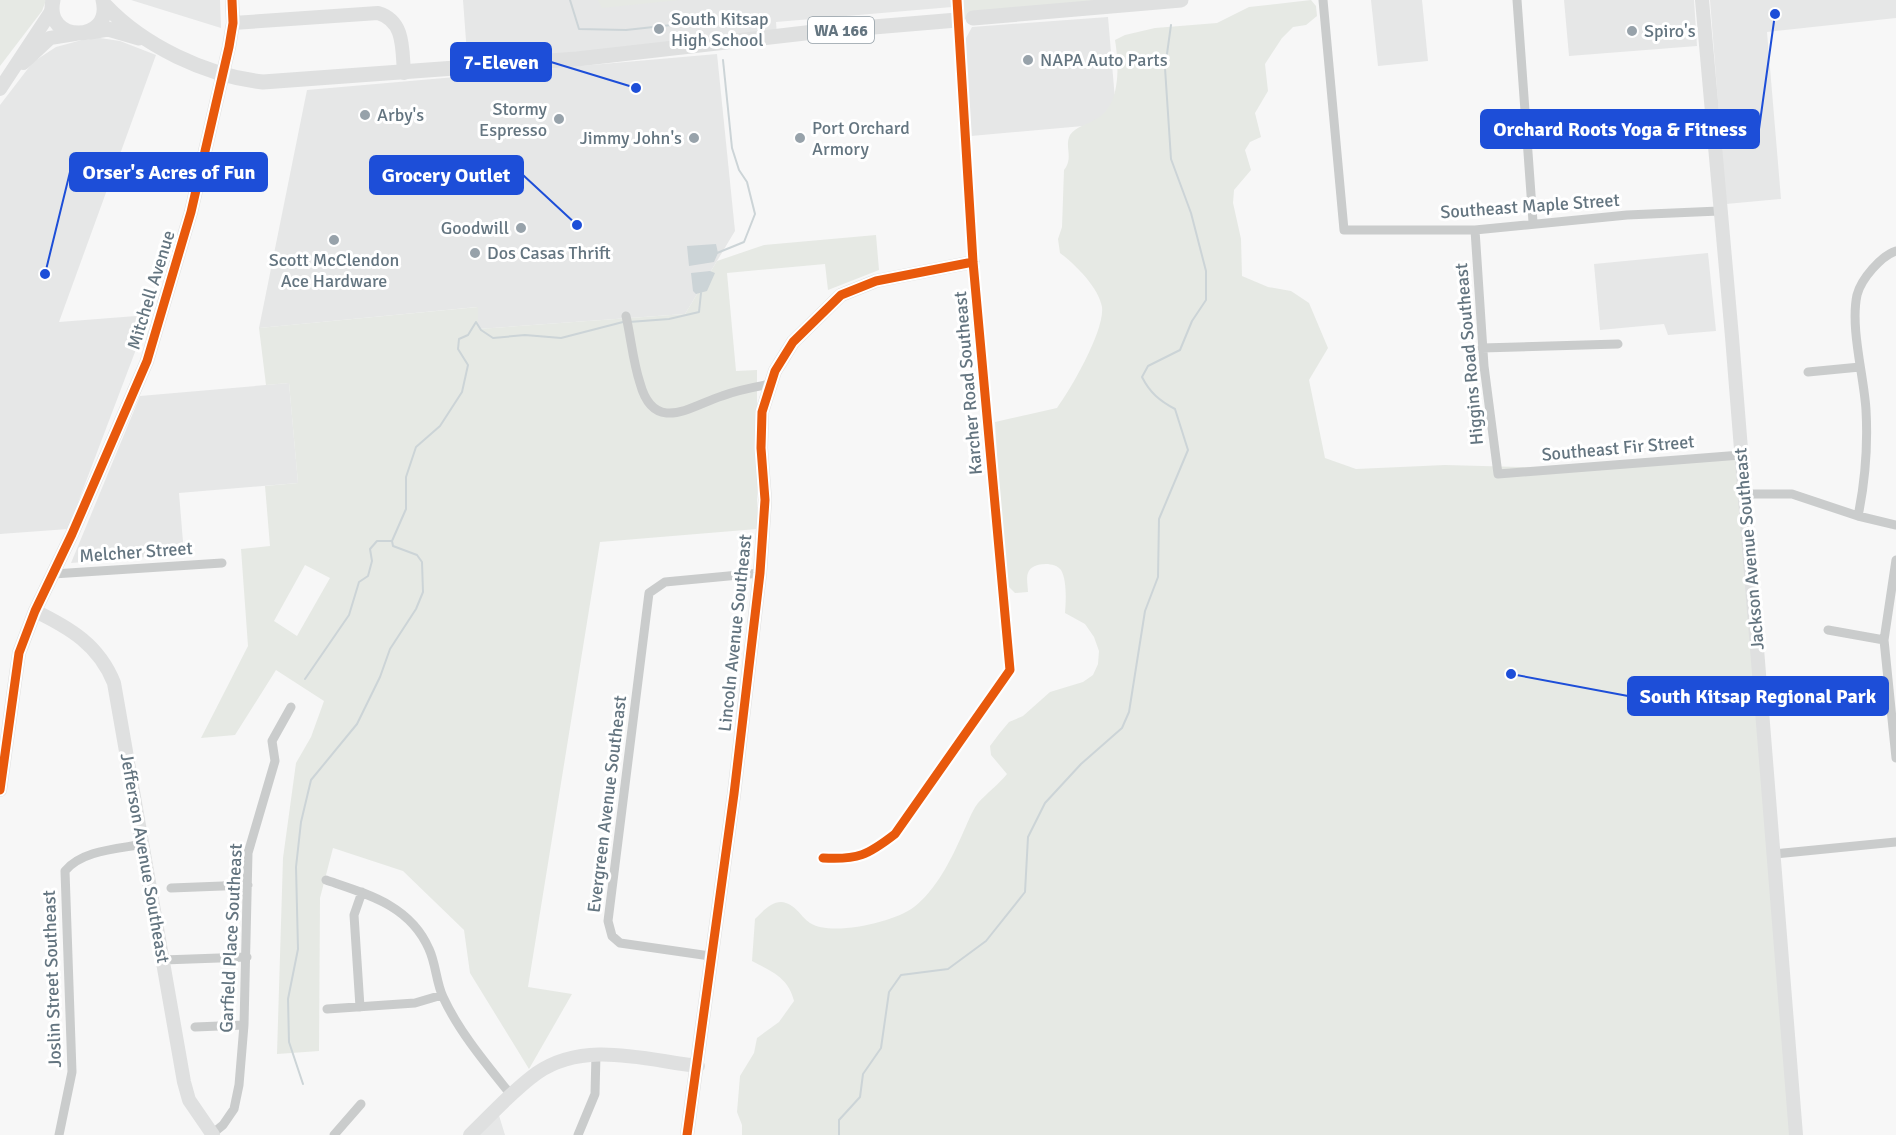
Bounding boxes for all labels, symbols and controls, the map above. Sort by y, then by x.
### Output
place label: South Kitsap High School [671,8,769,51]
road number: WA 166 [808,17,874,43]
place label: Spiro's [1644,20,1696,42]
marker: South Kitsap High School [652,22,666,36]
marker: Spiro's [1625,24,1639,38]
callout: 7-Eleven [451,43,551,81]
place label: NAPA Auto Parts [1040,49,1168,71]
text: 7-Eleven [463,50,539,75]
marker: NAPA Auto Parts [1021,53,1035,67]
place label: Stormy Espresso [479,98,548,141]
place label: Arby's [377,104,424,126]
marker: Arby's [358,108,372,122]
callout: Orchard Roots Yoga & Fitness [1481,110,1759,148]
marker: Stormy Espresso [552,112,566,126]
place label: Port Orchard Armory [812,117,910,160]
text: Orchard Roots Yoga & Fitness [1493,117,1747,142]
place label: Jimmy John's [580,127,682,149]
marker: Jimmy John's [687,131,701,145]
marker: Port Orchard Armory [793,131,807,145]
callout: Orser's Acres of Fun [70,153,267,191]
callout: Grocery Outlet [370,156,523,194]
text: Orser's Acres of Fun [83,160,255,185]
text: Grocery Outlet [382,163,511,188]
street label: Southeast Maple Street [1440,189,1620,223]
place label: Goodwill [441,217,509,239]
marker: Goodwill [514,221,528,235]
street label: Mitchell Avenue [122,228,180,352]
marker: Scott McClendon Ace Hardware [327,233,341,247]
place label: Dos Casas Thrift [487,242,611,264]
marker: Dos Casas Thrift [468,246,482,260]
place label: Scott McClendon Ace Hardware [269,249,399,292]
street label: Higgins Road Southeast [1450,262,1488,446]
street label: Karcher Road Southeast [949,290,987,476]
street label: Southeast Fir Street [1541,430,1695,466]
street label: Jackson Avenue Southeast [1729,447,1769,651]
street label: Lincoln Avenue Southeast [714,533,756,733]
street label: Melcher Street [79,537,193,567]
callout: South Kitsap Regional Park [1628,677,1888,715]
text: South Kitsap Regional Park [1640,684,1877,709]
street label: Evergreen Avenue Southeast [583,694,631,914]
street label: Jefferson Avenue Southeast [116,751,174,965]
street label: Garfield Place Southeast [215,843,247,1033]
street label: Joslin Street Southeast [38,890,66,1068]

